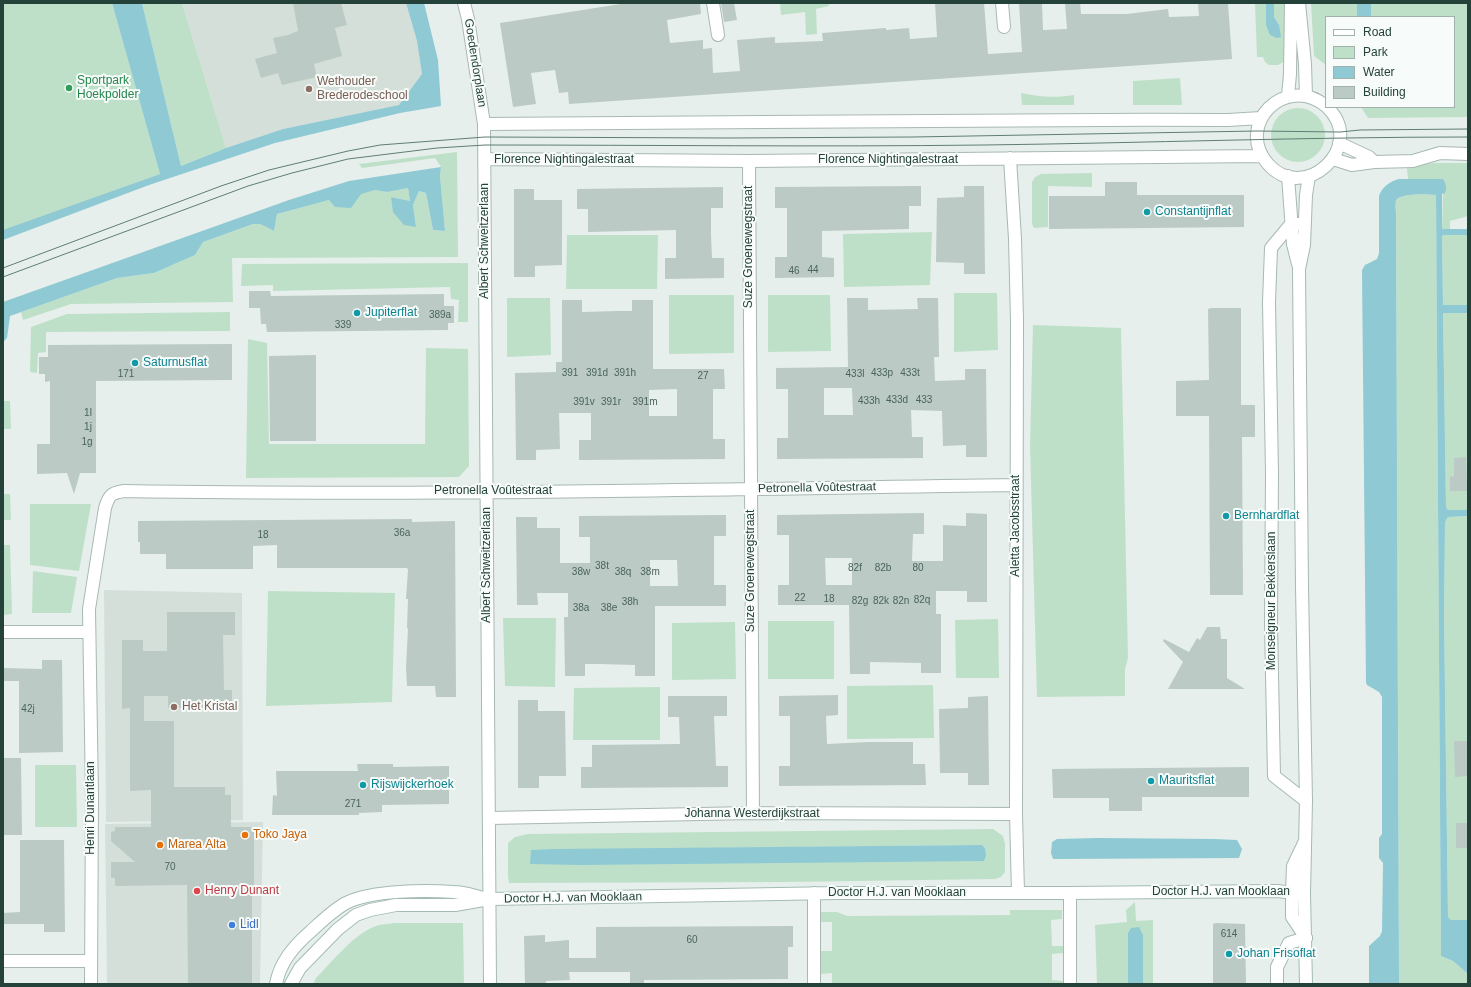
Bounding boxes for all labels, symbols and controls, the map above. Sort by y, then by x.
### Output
legend [1325,16,1455,108]
street label: Goedendorplaan [461,18,489,108]
text: Road [1363,25,1392,39]
text: Park [1363,45,1388,59]
text: Water [1363,65,1395,79]
place label: Sportpark Hoekpolder [77,74,138,102]
place label: Wethouder Brederodeschool [317,75,408,103]
marker: Sportpark Hoekpolder [64,83,74,93]
marker: Wethouder Brederodeschool [304,84,314,94]
text: Building [1363,85,1406,99]
street label: Florence Nightingalestraat [494,153,634,167]
street label: Florence Nightingalestraat [818,153,958,167]
street label: Albert Schweitzerlaan [478,183,492,299]
street label: Suze Groenewegstraat [742,186,756,308]
place label: Constantijnflat [1155,205,1231,219]
marker: Constantijnflat [1142,207,1152,217]
house number: 44 [807,264,819,276]
house number: 46 [788,265,800,277]
place label: Jupiterflat [365,306,417,320]
marker: Jupiterflat [352,308,362,318]
house number: 389a [429,309,451,321]
house number: 339 [335,319,351,331]
place label: Saturnusflat [143,356,207,370]
marker: Saturnusflat [130,358,140,368]
house number: 391 [562,367,578,379]
house number: 391d [586,367,608,379]
house number: 391h [614,367,636,379]
house number: 433p [871,367,893,379]
house number: 433t [900,367,920,379]
house number: 171 [118,368,134,380]
house number: 433l [846,368,864,380]
house number: 27 [697,370,709,382]
house number: 433d [886,394,908,406]
house number: 433 [916,394,932,406]
house number: 433h [858,395,880,407]
house number: 391v [573,396,595,408]
house number: 391r [601,396,621,408]
house number: 391m [632,396,658,408]
house number: 1l [84,407,92,419]
house number: 1j [84,421,92,433]
house number: 1g [81,436,93,448]
street label: Aletta Jacobsstraat [1009,475,1023,577]
street label: Petronella Voûtestraat [758,480,876,496]
street label: Petronella Voûtestraat [434,484,552,498]
street label: Albert Schweitzerlaan [480,507,494,623]
place label: Bernhardflat [1234,509,1299,523]
street label: Suze Groenewegstraat [744,510,758,632]
marker: Bernhardflat [1221,511,1231,521]
house number: 36a [394,527,410,539]
house number: 18 [257,529,269,541]
street label: Monseigneur Bekkerslaan [1265,532,1279,670]
house number: 38t [595,560,609,572]
house number: 82f [848,562,862,574]
house number: 82b [875,562,891,574]
house number: 80 [912,562,924,574]
house number: 38w [572,566,590,578]
house number: 38q [615,566,631,578]
house number: 38m [640,566,660,578]
house number: 22 [794,592,806,604]
house number: 18 [823,593,835,605]
house number: 82q [914,594,930,606]
house number: 82g [852,595,868,607]
house number: 82k [873,595,889,607]
house number: 82n [893,595,909,607]
house number: 38h [622,596,638,608]
house number: 38a [573,602,589,614]
house number: 38e [601,602,617,614]
place label: Het Kristal [182,700,237,714]
marker: Het Kristal [169,702,179,712]
house number: 42j [21,703,35,715]
street label: Henri Dunantlaan [84,761,98,855]
place label: Mauritsflat [1159,774,1214,788]
marker: Mauritsflat [1146,776,1156,786]
place label: Rijswijckerhoek [371,778,454,792]
marker: Rijswijckerhoek [358,780,368,790]
house number: 271 [345,798,361,810]
street label: Johanna Westerdijkstraat [684,807,820,821]
place label: Toko Jaya [253,828,307,842]
marker: Toko Jaya [240,830,250,840]
place label: Marea Alta [168,838,226,852]
marker: Marea Alta [155,840,165,850]
house number: 70 [164,861,176,873]
place label: Henry Dunant [205,884,279,898]
street label: Doctor H.J. van Mooklaan [1152,885,1290,899]
marker: Henry Dunant [192,886,202,896]
street label: Doctor H.J. van Mooklaan [828,886,966,900]
street label: Doctor H.J. van Mooklaan [504,890,642,906]
place label: Lidl [240,918,259,932]
marker: Lidl [227,920,237,930]
house number: 614 [1221,928,1237,940]
house number: 60 [686,934,698,946]
place label: Johan Frisoflat [1237,947,1316,961]
marker: Johan Frisoflat [1224,949,1234,959]

